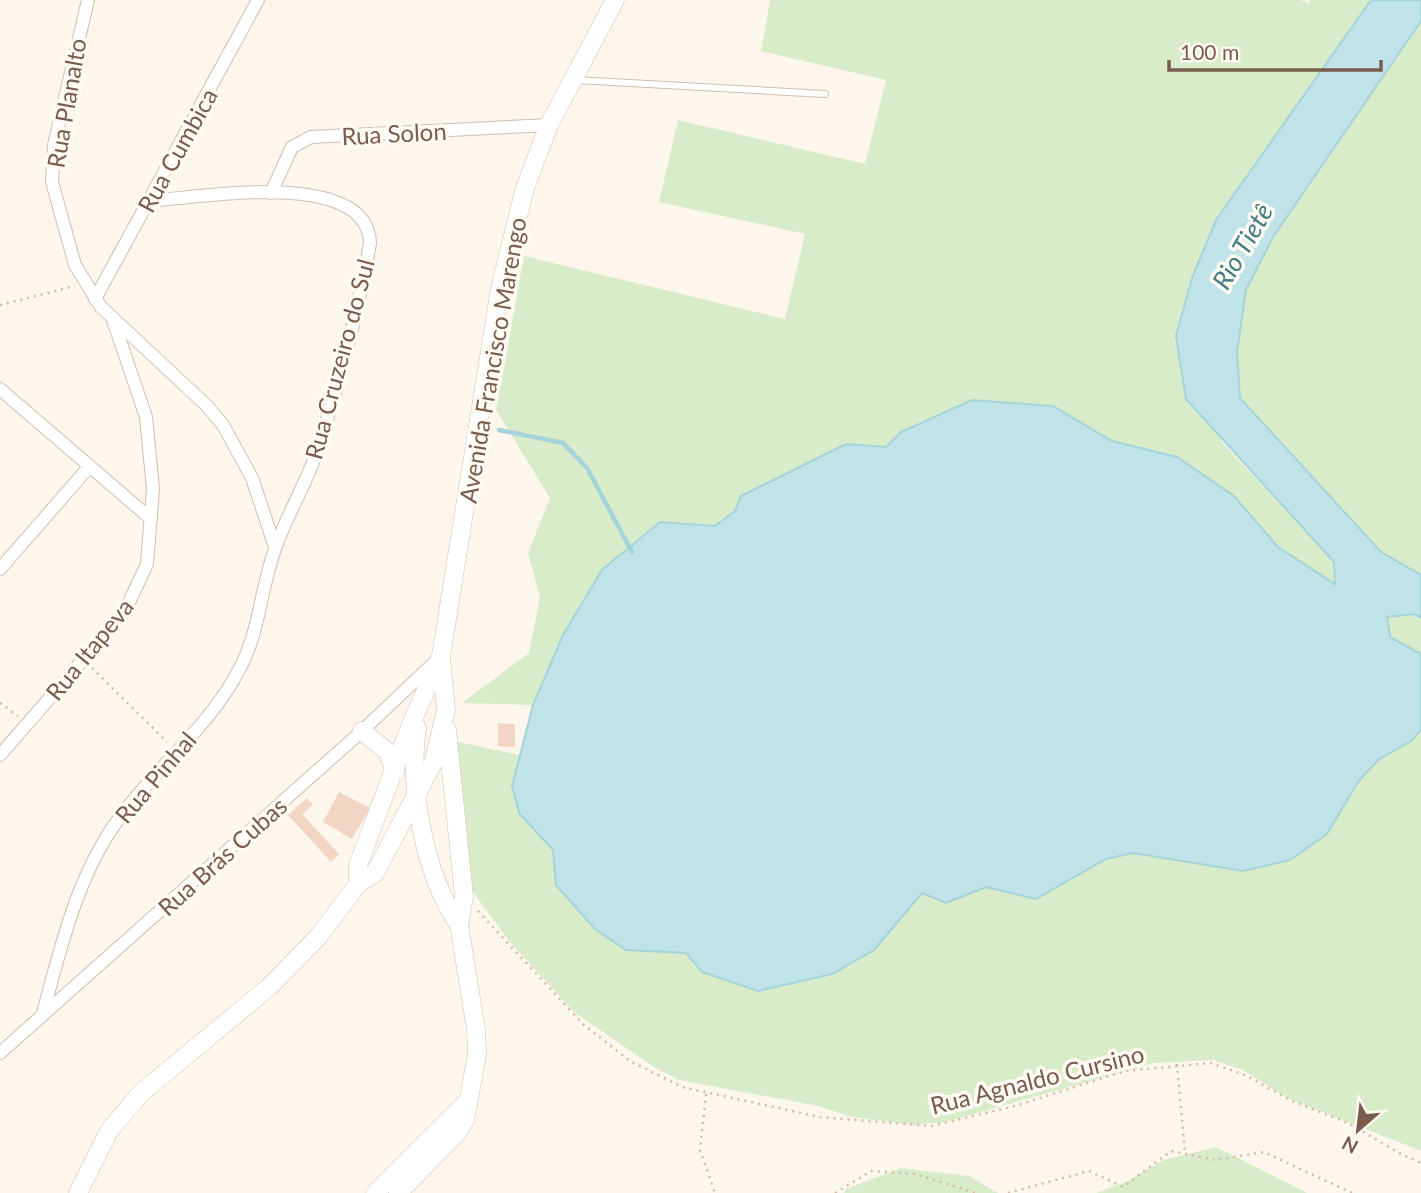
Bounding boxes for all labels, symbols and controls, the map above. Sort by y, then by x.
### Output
scale bar [1169,28,1381,72]
street label: Rua Planalto [40,36,92,170]
text: 100 m [1180,39,1239,64]
street label: Rua Cumbica [131,83,223,217]
street label: Rua Solon [341,116,447,150]
water label: Rio Tietê [1205,197,1279,295]
street label: Avenida Francisco Marengo [453,215,531,505]
street label: Rua Cruzeiro do Sul [298,256,380,462]
street label: Rua Itapeva [39,592,139,706]
street label: Rua Pinhal [108,725,202,829]
street label: Rua Brás Cubas [152,791,292,921]
street label: Rua Agnaldo Cursino [927,1038,1147,1120]
north arrow [1323,1095,1393,1165]
text: N [1338,1132,1362,1159]

